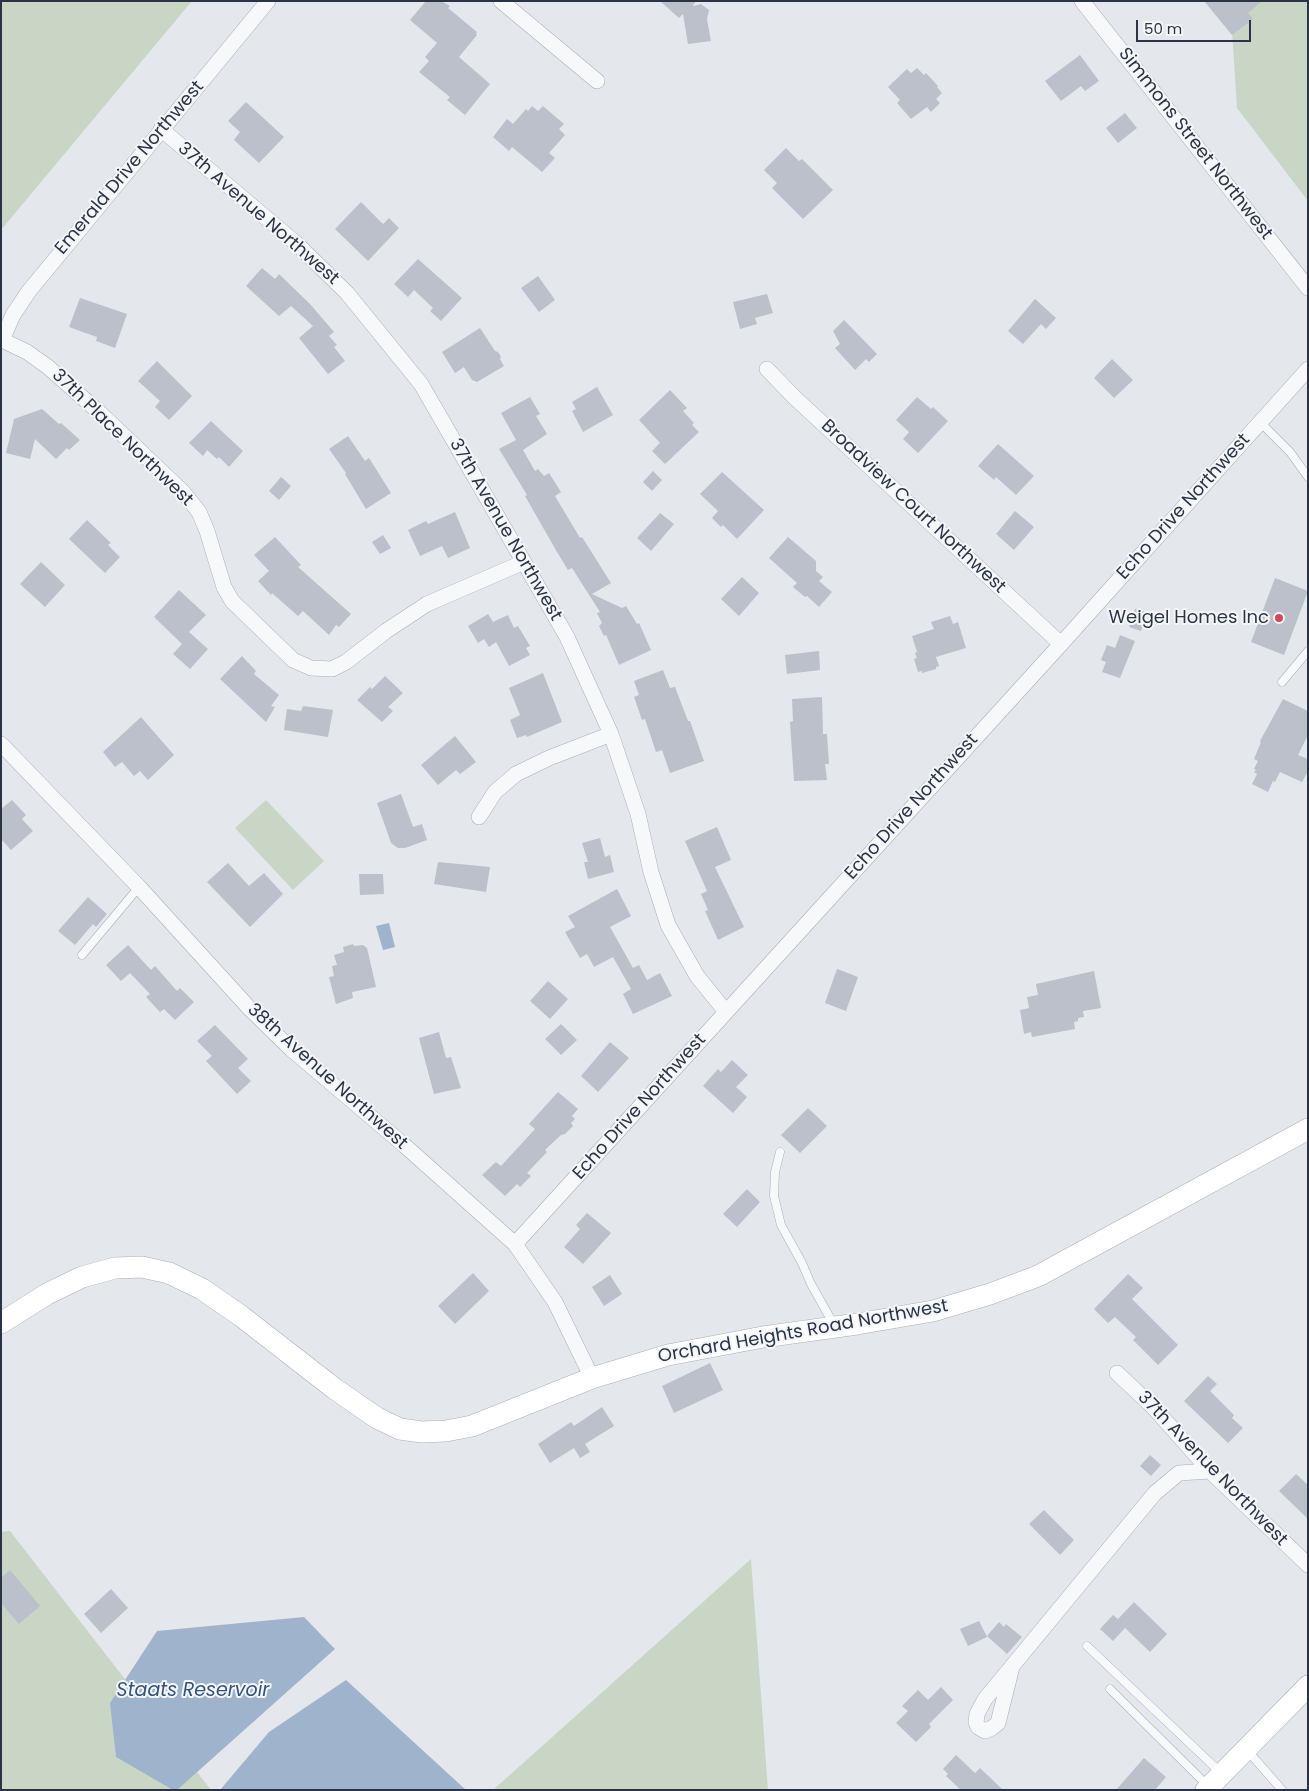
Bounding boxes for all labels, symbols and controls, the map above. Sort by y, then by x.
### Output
scale bar [1139,10,1254,42]
text: 50 m [1144,18,1182,39]
street label: Simmons Street Northwest [1113,44,1277,244]
street label: Emerald Drive Northwest [51,77,209,259]
street label: 37th Avenue Northwest [173,138,343,290]
street label: 37th Place Northwest [47,365,197,511]
street label: Broadview Court Northwest [816,416,1010,598]
street label: Echo Drive Northwest [1113,430,1255,584]
street label: 37th Avenue Northwest [444,435,566,625]
place label: Weigel Homes Inc [1109,607,1269,629]
marker: Weigel Homes Inc [1273,612,1285,624]
street label: Echo Drive Northwest [841,730,983,884]
street label: 38th Avenue Northwest [242,999,412,1155]
street label: Echo Drive Northwest [569,1030,711,1184]
street label: Orchard Heights Road Northwest [656,1296,950,1368]
street label: 37th Avenue Northwest [1132,1387,1292,1551]
water label: Staats Reservoir [117,1680,269,1702]

